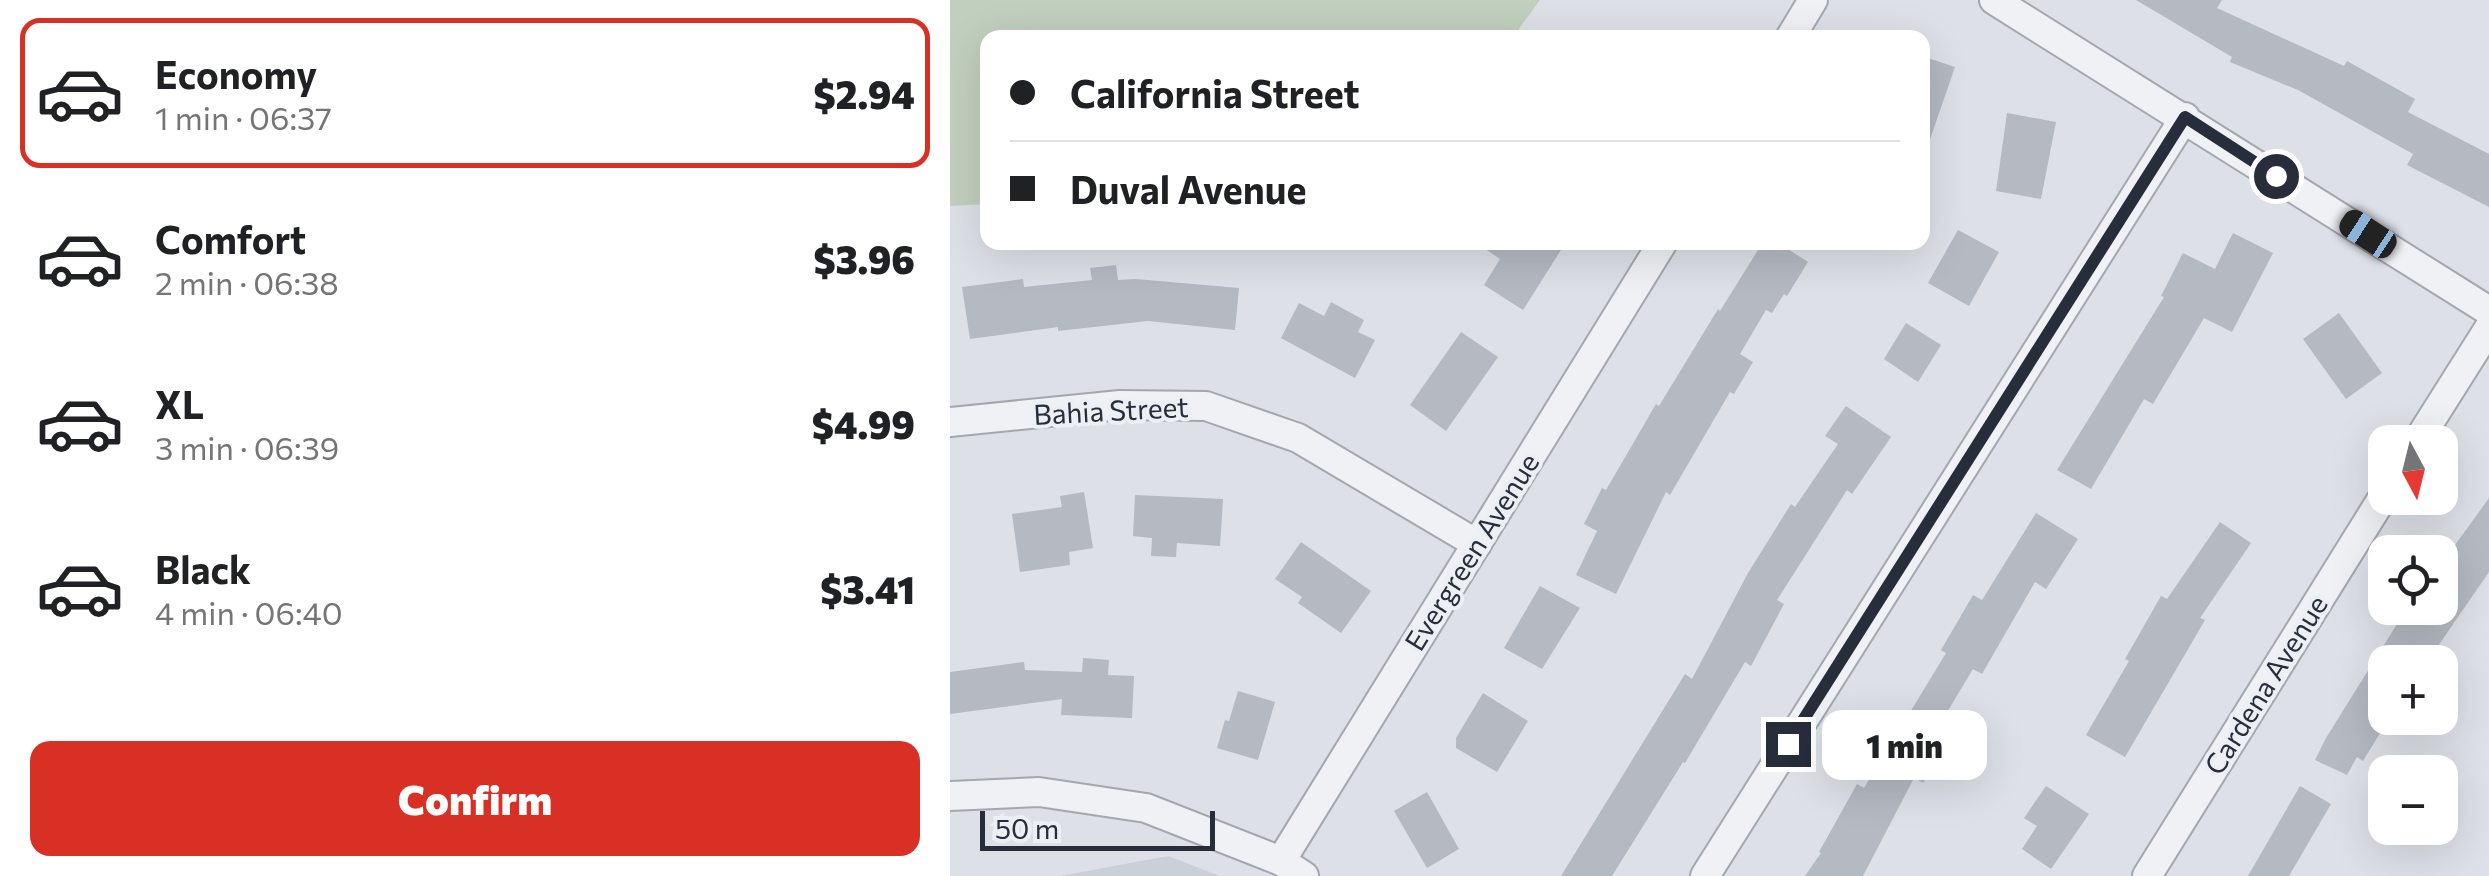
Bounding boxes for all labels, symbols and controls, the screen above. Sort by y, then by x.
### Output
icon: car [35,48,125,138]
text: Economy [155,50,317,97]
text: California Street [1070,69,1360,116]
text: $2.94 [813,70,915,117]
text: 1 min · 06:37 [155,97,332,137]
route start [2254,154,2299,199]
text: Duval Avenue [1070,165,1306,212]
car [2335,205,2401,263]
icon: car [35,213,125,303]
text: Comfort [155,215,306,262]
text: $3.96 [813,235,915,282]
text: 2 min · 06:38 [155,262,339,302]
icon: car [35,378,125,468]
text: XL [155,380,204,427]
street label: Bahia Street [1033,389,1189,431]
text: $4.99 [812,400,915,447]
north arrow [2368,425,2458,515]
map controls [2368,425,2458,845]
text: 3 min · 06:39 [155,427,339,467]
street label: Evergreen Avenue [1397,447,1545,656]
button: locate [2368,535,2458,625]
icon: car [35,543,125,633]
text: Black [155,545,251,592]
text: $3.41 [820,565,915,612]
street label: Cardena Avenue [2196,589,2334,780]
text: 4 min · 06:40 [155,592,343,632]
button: + [2368,645,2458,735]
callout: 1 min [1823,709,1988,779]
route end [1766,722,1811,767]
text: 1 min [1866,725,1943,765]
button: Confirm [30,741,920,856]
button: − [2368,755,2458,845]
scale bar [980,806,1215,850]
text: 50 m [995,811,1059,845]

